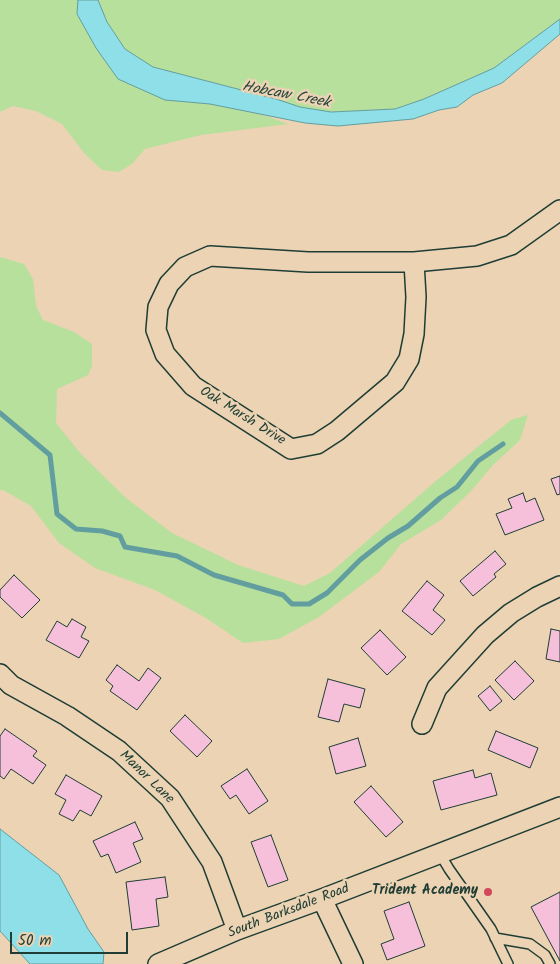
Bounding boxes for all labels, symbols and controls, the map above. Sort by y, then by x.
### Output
water label: Hobcaw Creek [241,79,331,113]
street label: Oak Marsh Drive [196,384,288,450]
street label: Manor Lane [115,748,177,808]
street label: South Barksdale Road [226,881,352,943]
place label: Trident Academy [372,884,478,900]
marker: Trident Academy [482,886,494,898]
scale bar [12,922,130,954]
text: 50 m [18,929,52,953]

